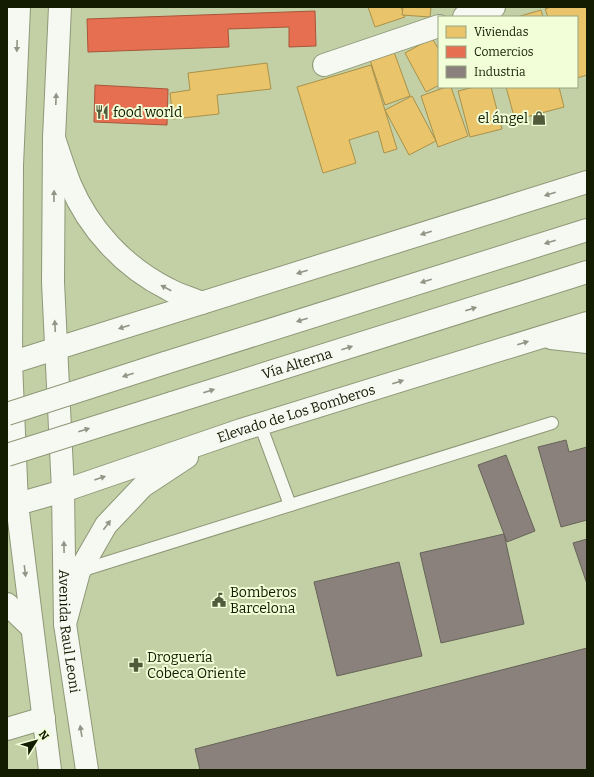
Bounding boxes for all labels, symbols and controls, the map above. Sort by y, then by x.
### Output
legend [438,16,578,88]
text: Viviendas [474,25,529,39]
one-way arrow [14,40,20,53]
text: Comercios [474,45,534,59]
text: Industria [474,65,526,79]
one-way arrow [52,93,59,105]
restaurant icon: food world [94,104,110,120]
place label: food world [113,104,182,121]
place label: el ángel [478,110,528,127]
shop icon: el ángel [531,110,547,126]
one-way arrow [50,190,57,202]
one-way arrow [543,191,555,197]
one-way arrow [419,230,431,236]
one-way arrow [543,239,555,245]
one-way arrow [295,269,307,275]
one-way arrow [419,278,431,284]
one-way arrow [160,284,172,291]
one-way arrow [465,306,477,312]
one-way arrow [295,317,307,323]
one-way arrow [52,319,58,332]
one-way arrow [118,324,130,330]
one-way arrow [517,340,529,346]
street label: Vía Alterna [260,345,335,383]
one-way arrow [341,345,353,351]
one-way arrow [121,372,133,378]
one-way arrow [393,379,405,385]
street label: Elevado de Los Bomberos [215,381,377,447]
one-way arrow [204,388,216,394]
one-way arrow [79,427,91,433]
one-way arrow [94,475,106,481]
one-way arrow [103,519,111,530]
one-way arrow [61,540,67,553]
one-way arrow [22,565,28,577]
street label: Avenida Raul Leoni [55,569,83,694]
place label: Bomberos Barcelona [230,584,297,617]
public building icon: Bomberos Barcelona [211,592,227,608]
place label: Droguería Cobeca Oriente [147,649,246,682]
pharmacy icon: Droguería Cobeca Oriente [128,657,144,673]
north arrow [16,721,56,761]
one-way arrow [78,725,84,738]
text: N [36,728,52,743]

